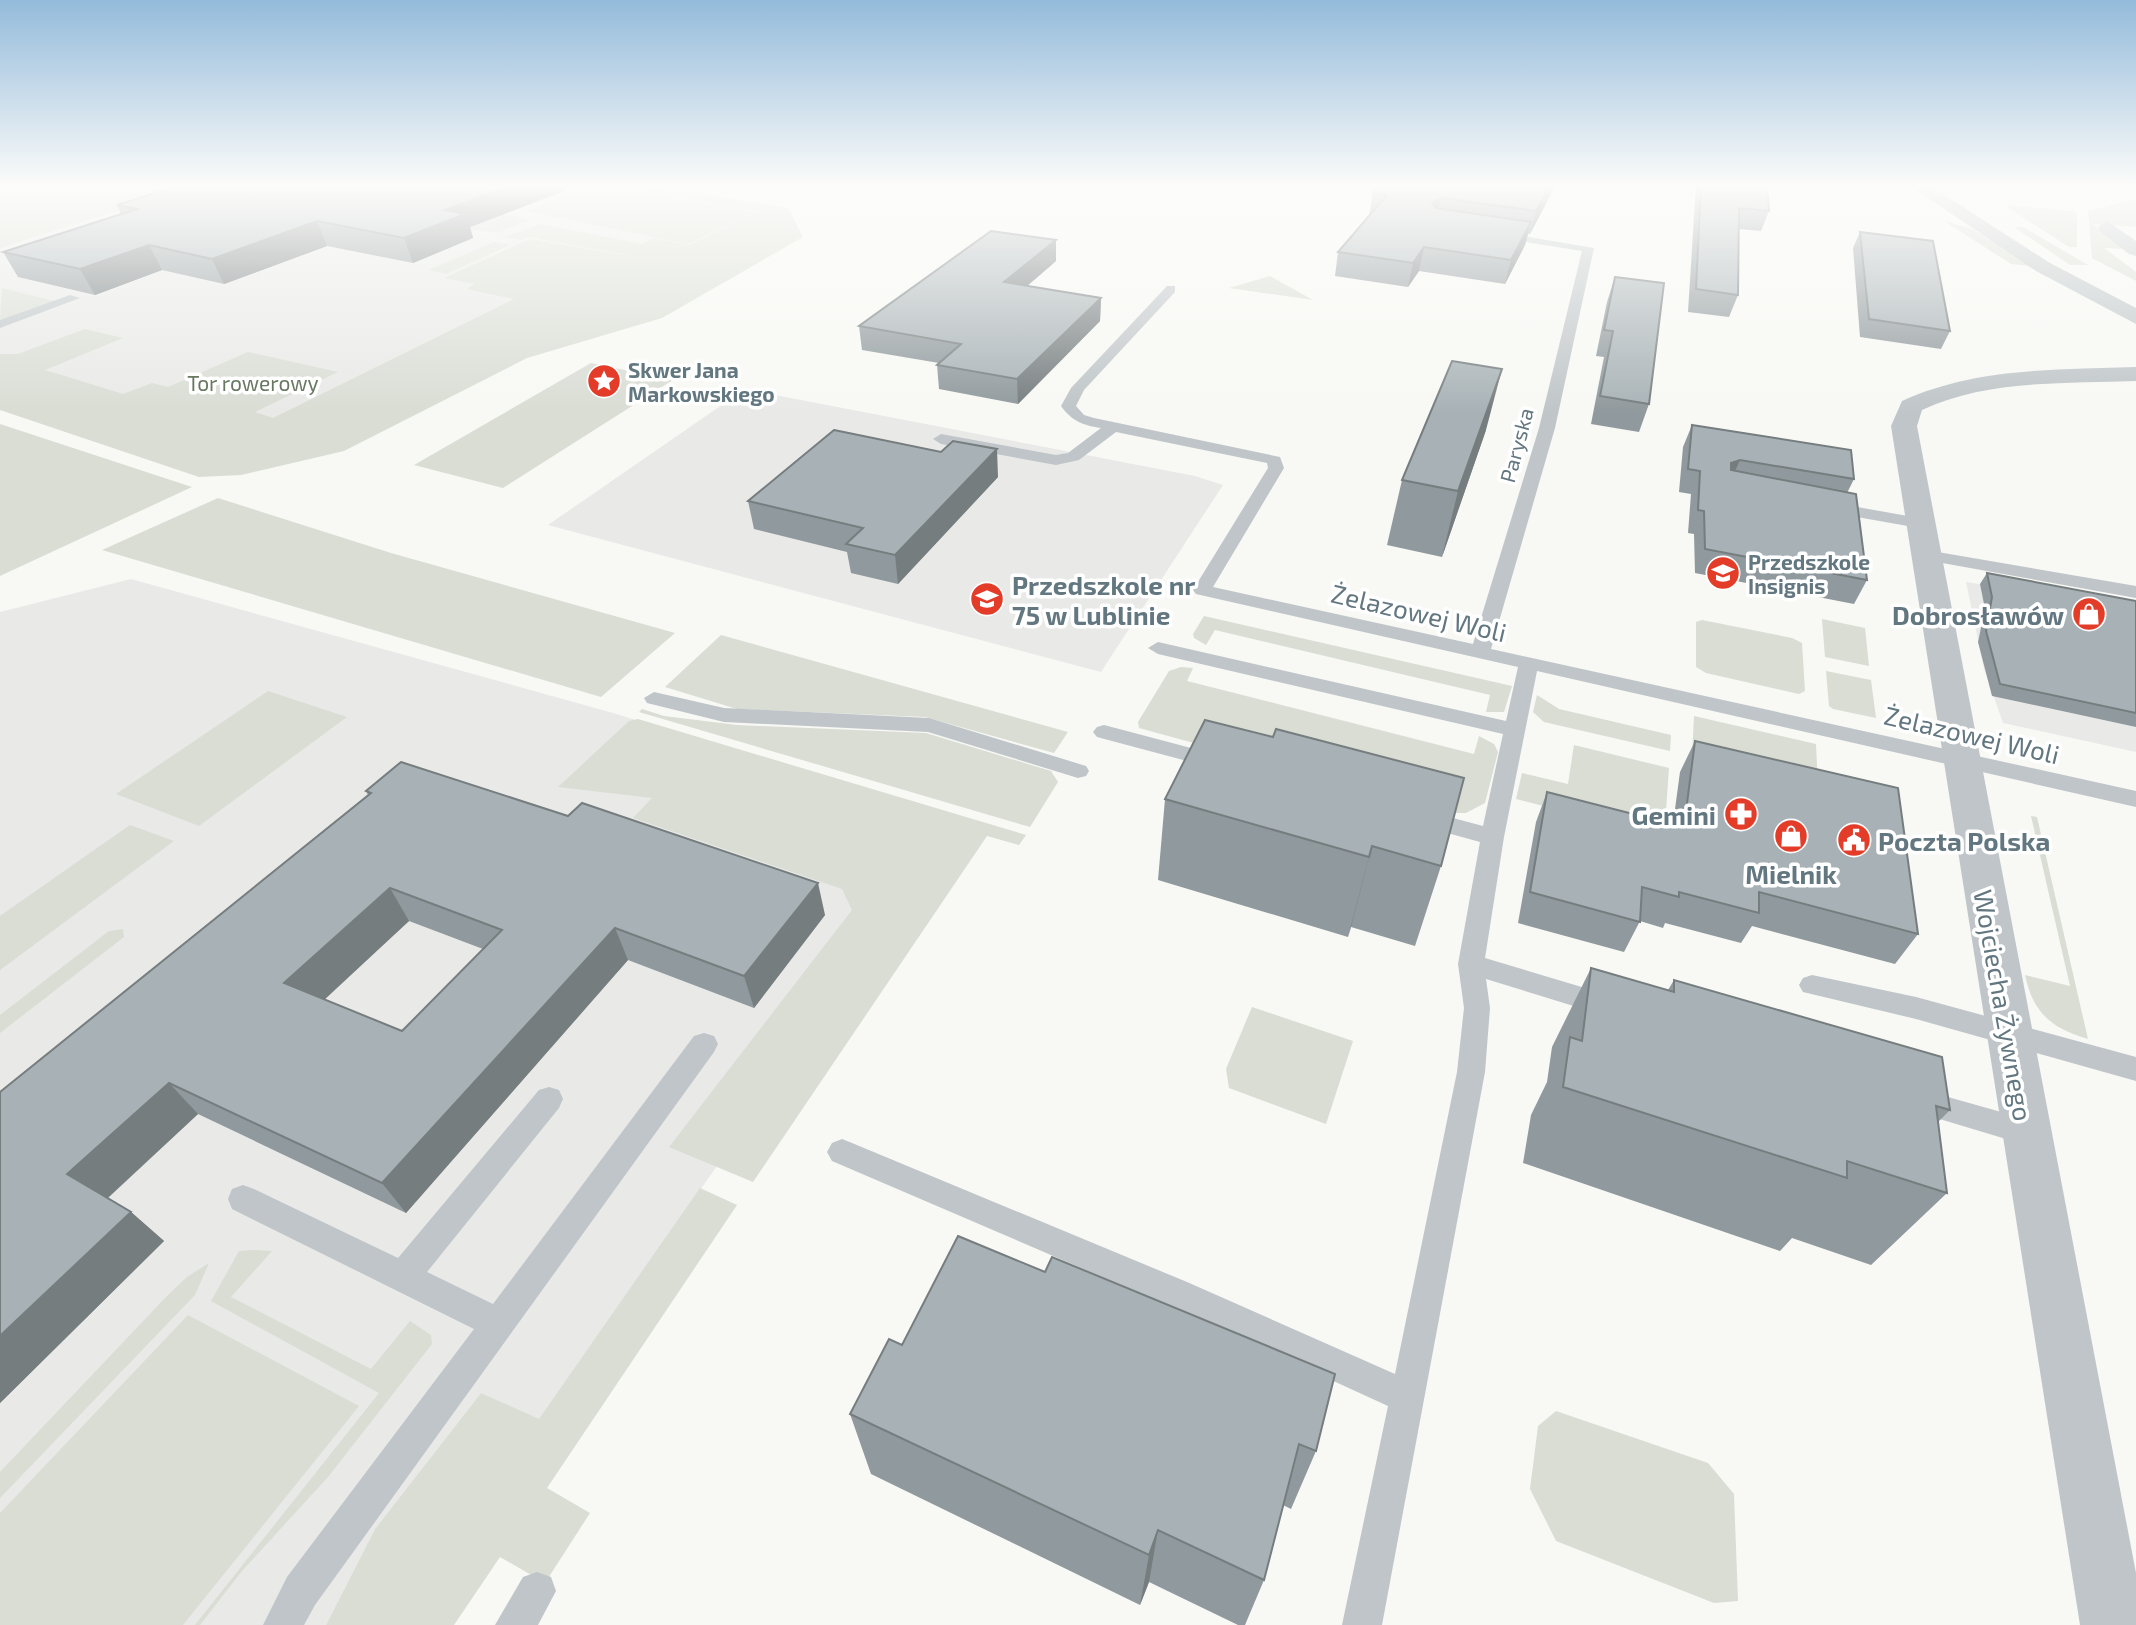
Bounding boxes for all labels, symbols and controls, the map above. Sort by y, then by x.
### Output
place label: Skwer Jana Markowskiego [628,357,775,406]
place icon: Skwer Jana Markowskiego [585,362,623,400]
park label: Tor rowerowy [187,370,319,395]
street label: Paryska [1494,405,1538,485]
place label: Przedszkole Insignis [1748,549,1870,598]
school or university icon: Przedszkole Insignis [1704,554,1742,592]
place label: Przedszkole nr 75 w Lublinie [1012,569,1195,630]
street label: Żelazowej Woli [1328,577,1510,647]
school or university icon: Przedszkole nr 75 w Lublinie [968,580,1006,618]
shop icon: Dobrosławów [2070,595,2108,633]
place label: Dobrosławów [1892,599,2064,630]
street label: Żelazowej Woli [1881,699,2063,769]
pharmacy icon: Gemini [1722,795,1760,833]
place label: Gemini [1632,799,1716,830]
shop icon: Mielnik [1772,817,1810,855]
public building icon: Poczta Polska [1835,821,1873,859]
place label: Poczta Polska [1878,825,2050,856]
place label: Mielnik [1745,858,1837,889]
street label: Wojciecha Żywnego [1968,887,2040,1123]

